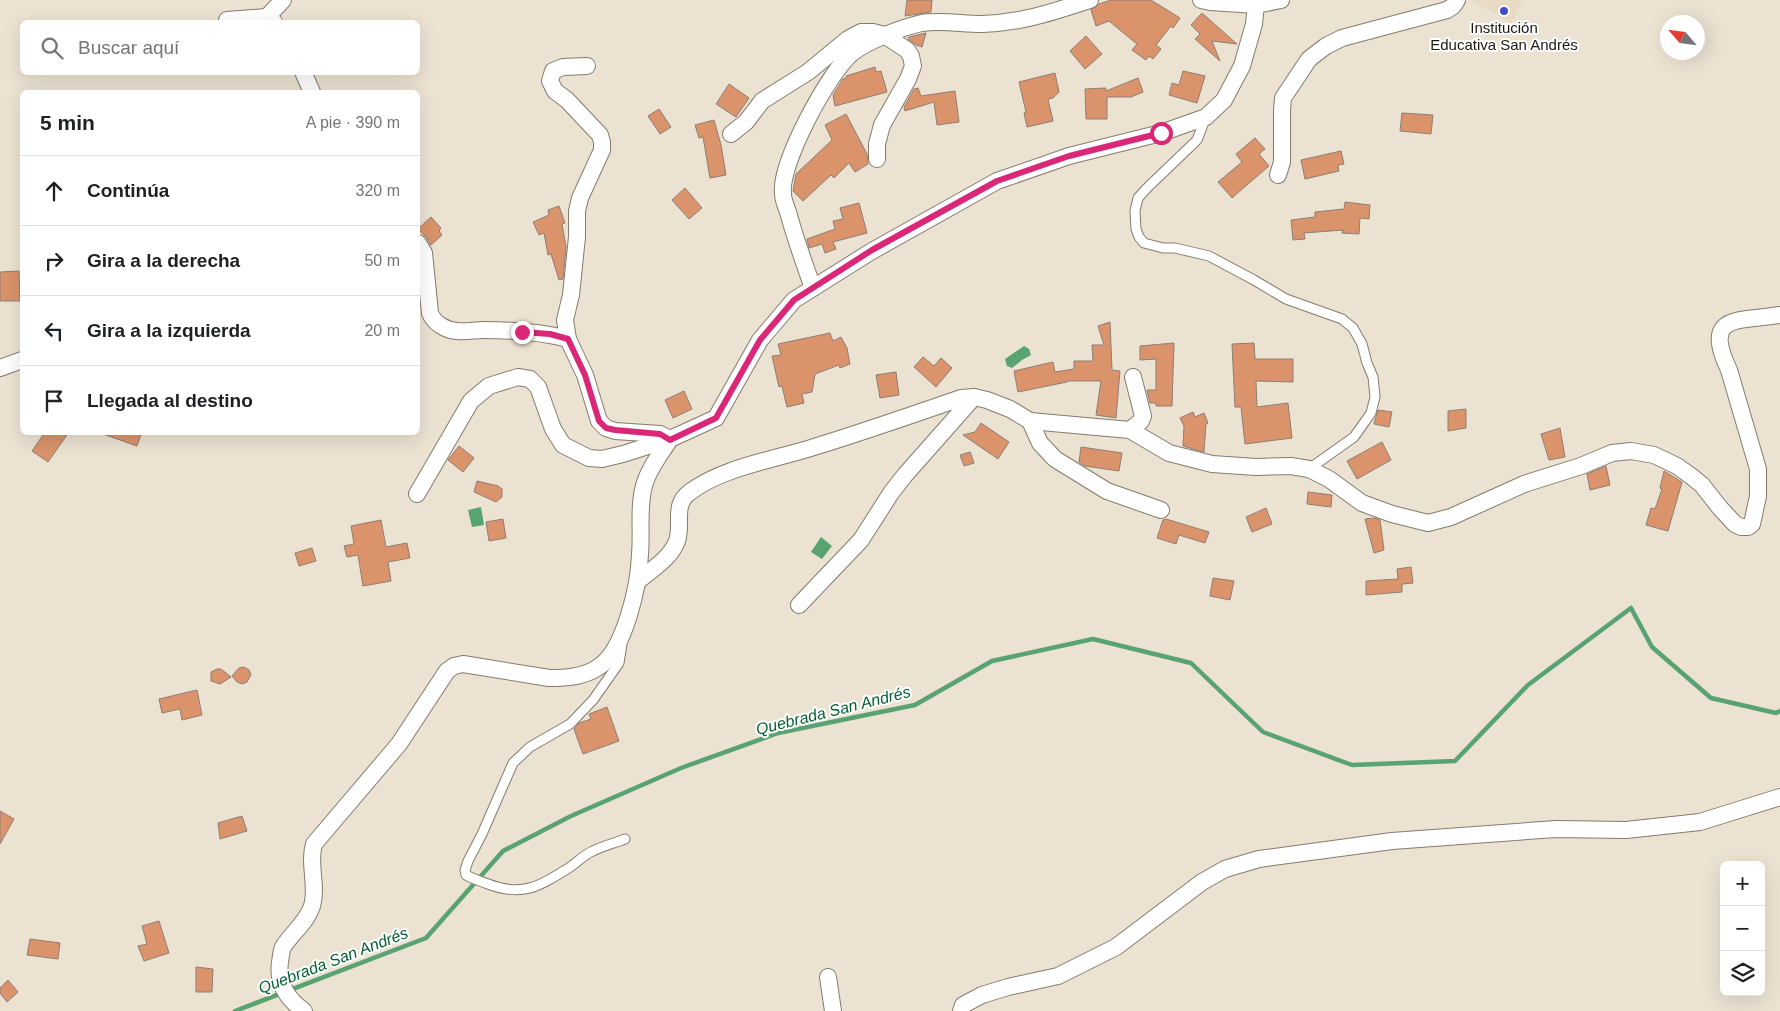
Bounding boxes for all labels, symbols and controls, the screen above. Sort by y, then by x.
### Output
marker: Institución Educativa San Andrés [1498,5,1510,17]
north arrow [1660,15,1705,60]
place label: Institución Educativa San Andrés [1430,19,1578,53]
search box [20,20,420,75]
icon: search [38,34,66,62]
text: Buscar aquí [78,37,179,58]
text: 5 min [40,111,95,134]
text: A pie · 390 m [306,114,400,131]
route start [1150,122,1173,145]
icon: ahead [40,177,68,205]
text: Continúa [87,180,169,201]
text: 320 m [356,182,400,199]
icon: right [40,247,68,275]
text: Gira a la derecha [87,250,240,271]
text: 50 m [364,252,400,269]
icon: left [40,317,68,345]
text: Gira a la izquierda [87,320,251,341]
route end [511,321,534,344]
text: 20 m [364,322,400,339]
icon: arrive [40,387,68,415]
text: Llegada al destino [87,390,253,411]
water label: Quebrada San Andrés [754,683,912,738]
map controls [1720,861,1765,996]
button: + [1720,861,1765,906]
button: − [1720,906,1765,951]
water label: Quebrada San Andrés [256,924,410,997]
button: layers [1720,951,1765,996]

